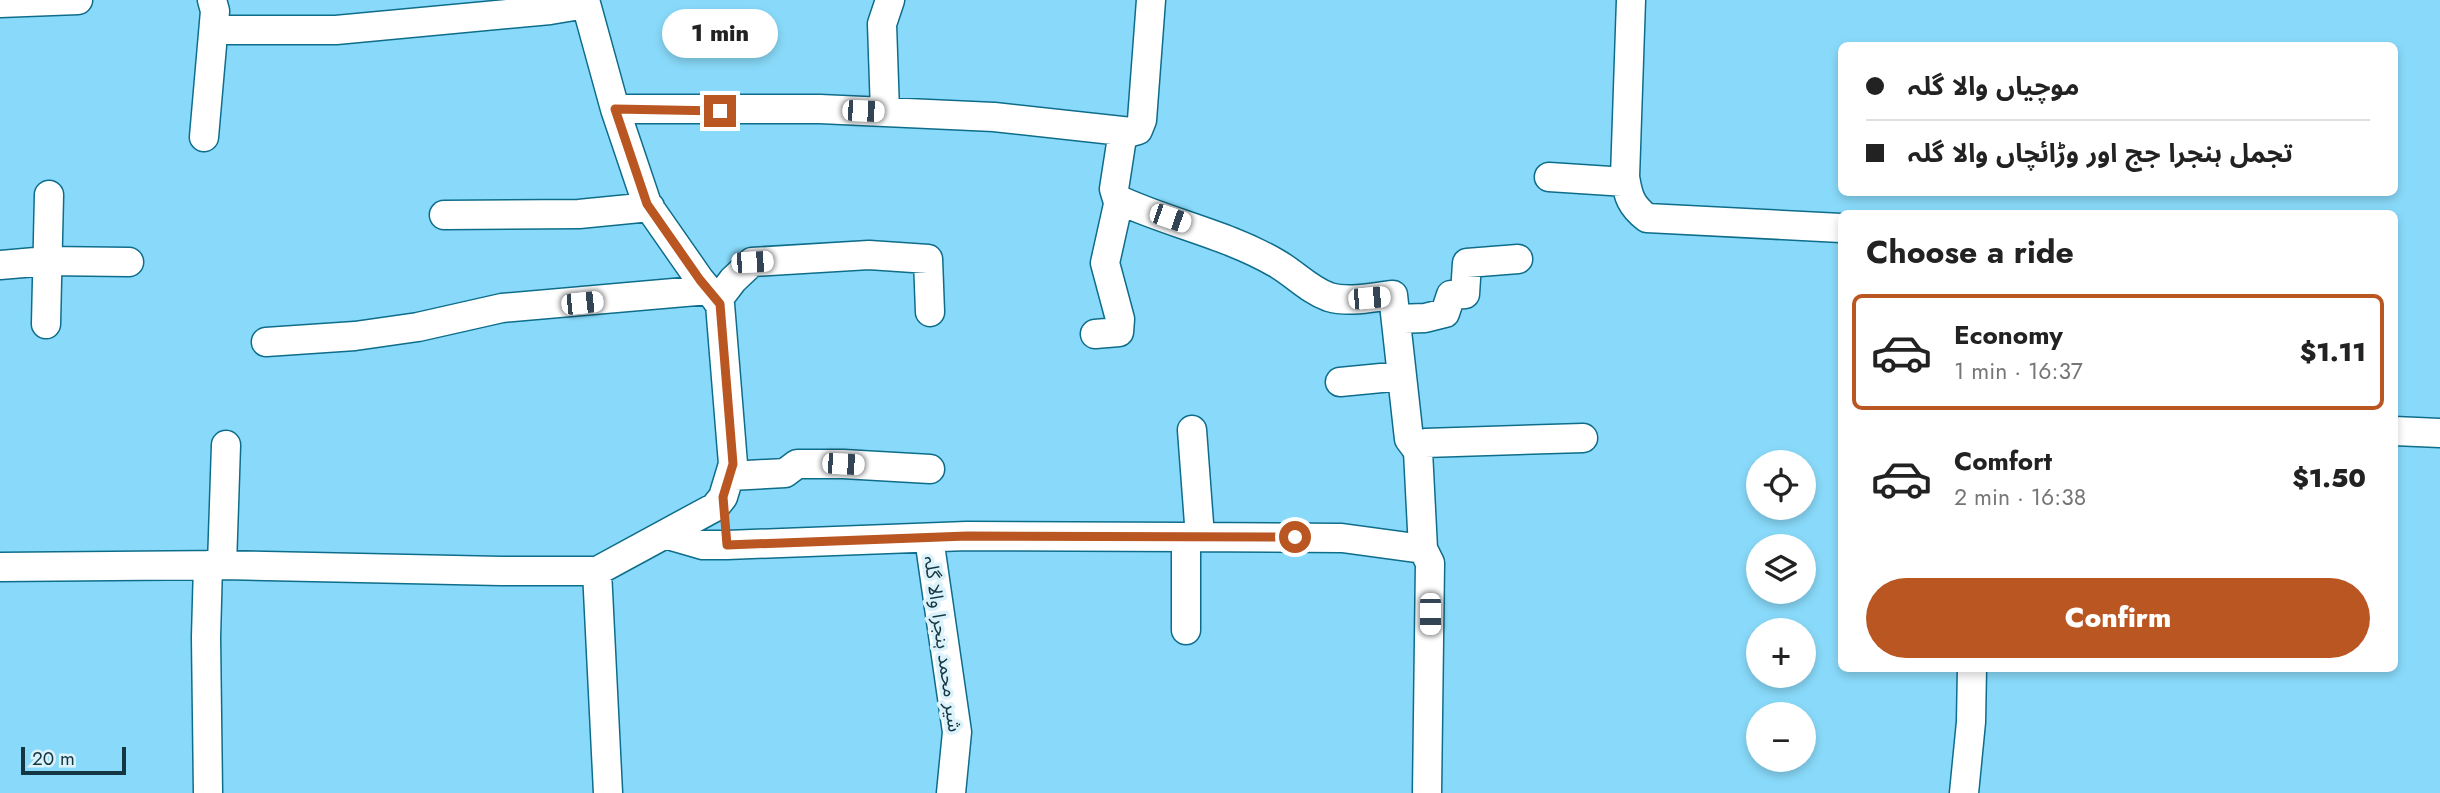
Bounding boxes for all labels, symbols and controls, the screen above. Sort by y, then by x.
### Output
callout: 1 min [662,10,778,58]
text: 1 min [691,16,749,50]
text: موچیاں والا گلہ [1908,67,2079,105]
route end [704,95,736,127]
car [842,100,885,122]
text: تجمل ہنجرا جج اور وڑائچاں والا گلہ [1908,134,2293,172]
car [1147,201,1194,235]
text: Choose a ride [1866,229,2074,275]
car [731,250,774,274]
car [1348,286,1391,310]
car [561,290,604,316]
text: Economy [1954,316,2063,354]
icon: car [1870,321,1933,384]
text: $1.11 [2300,333,2366,371]
text: 1 min · 16:37 [1954,354,2083,388]
text: Comfort [1954,442,2052,480]
icon: car [1870,447,1933,510]
map controls [1746,450,1816,772]
button: locate [1746,450,1816,520]
car [822,452,865,476]
text: $1.50 [2292,459,2366,497]
text: 2 min · 16:38 [1954,480,2086,514]
route start [1279,521,1311,553]
button: layers [1746,534,1816,604]
street label: شیر محمد ہنجرا والا گلہ [917,554,969,734]
button: Confirm [1866,578,2370,658]
car [1420,593,1441,635]
button: + [1746,618,1816,688]
button: − [1746,702,1816,772]
scale bar [21,744,126,776]
text: 20 m [32,745,75,772]

